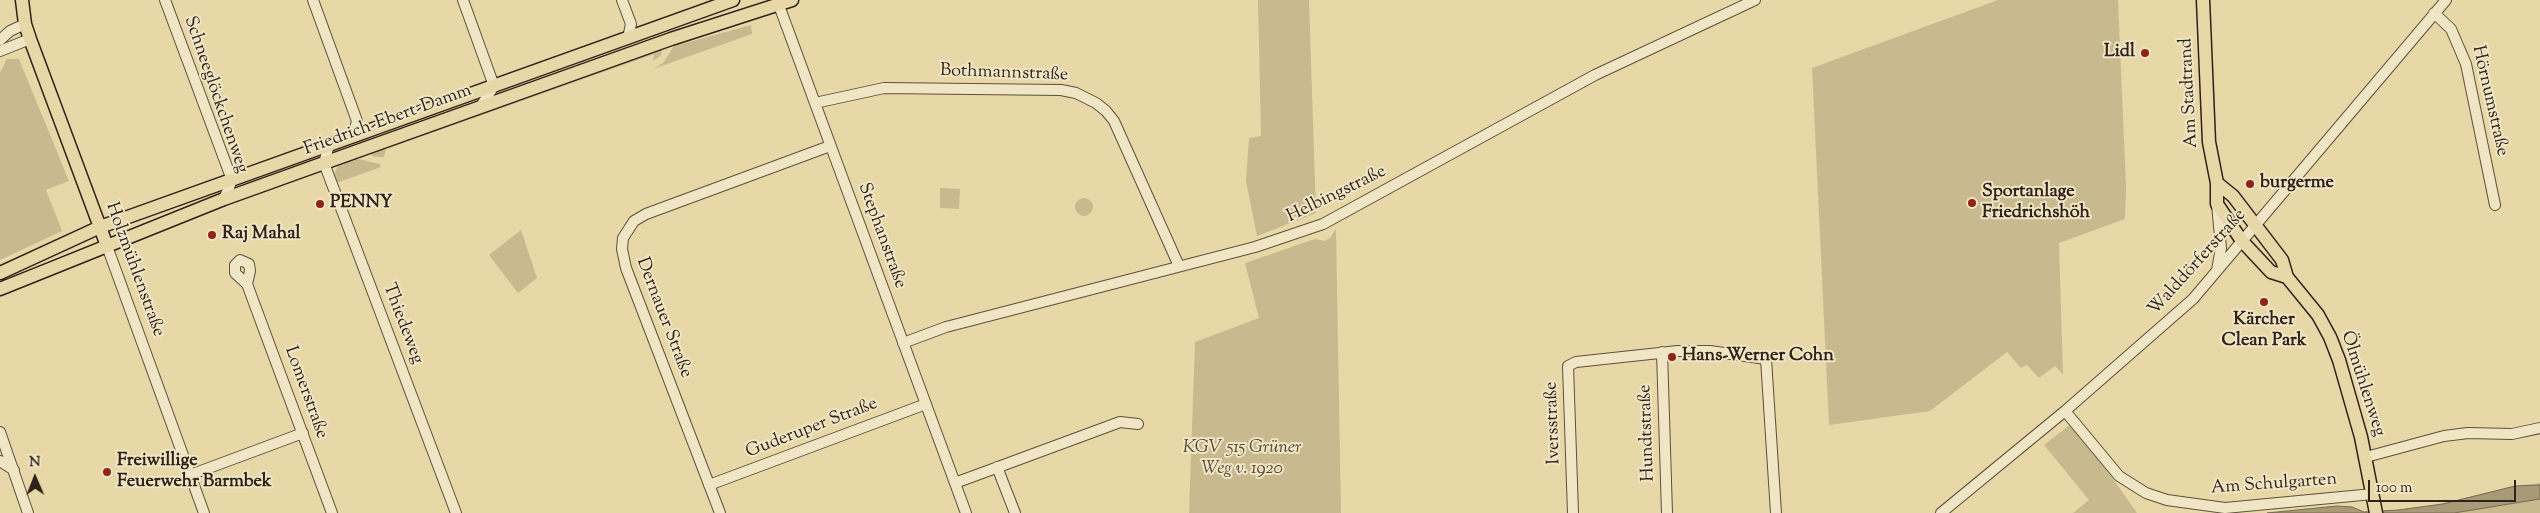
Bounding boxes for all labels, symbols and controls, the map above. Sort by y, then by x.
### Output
street label: Schneeglöckchenweg [178,14,252,176]
street label: Am Stadtrand [2176,37,2204,149]
place label: Lidl [2104,42,2135,64]
street label: Hörnumstraße [2466,44,2512,158]
marker: Lidl [2139,47,2151,59]
street label: Bothmannstraße [939,61,1069,87]
street label: Friedrich-Ebert-Damm [301,81,475,161]
street label: Helbingstraße [1284,162,1390,228]
place label: burgerme [2260,173,2334,195]
marker: burgerme [2244,178,2256,190]
street label: Stephanstraße [852,180,910,292]
place label: Sportanlage Friedrichshöh [1982,182,2090,224]
place label: PENNY [330,193,393,215]
marker: Sportanlage Friedrichshöh [1966,197,1978,209]
marker: PENNY [314,198,326,210]
street label: Holzmühlenstraße [100,200,168,340]
street label: Walddörferstraße [2145,205,2251,321]
place label: Raj Mahal [222,224,301,246]
marker: Raj Mahal [206,229,218,241]
street label: Dernauer Straße [630,255,696,381]
street label: Thiedeweg [377,281,427,367]
marker: Kärcher Clean Park [2258,296,2270,308]
place label: Kärcher Clean Park [2222,310,2306,352]
street label: Ölmühlenweg [2335,329,2389,439]
street label: Lomerstraße [278,344,332,442]
place label: Hans-Werner Cohn [1682,346,1834,368]
marker: Hans-Werner Cohn [1666,351,1678,363]
street label: Iversstraße [1542,381,1566,465]
street label: Hundtstraße [1636,384,1660,482]
street label: Guderuper Straße [743,394,881,464]
park label: KGV 515 Grüner Weg v. 1920 [1183,438,1301,480]
place label: Freiwillige Feuerwehr Barmbek [117,451,272,494]
north arrow [10,453,60,503]
text: N [29,453,41,473]
marker: Freiwillige Feuerwehr Barmbek [101,466,113,478]
street label: Am Schulgarten [2210,470,2338,500]
scale bar [2370,470,2518,502]
text: 100 m [2376,478,2412,499]

